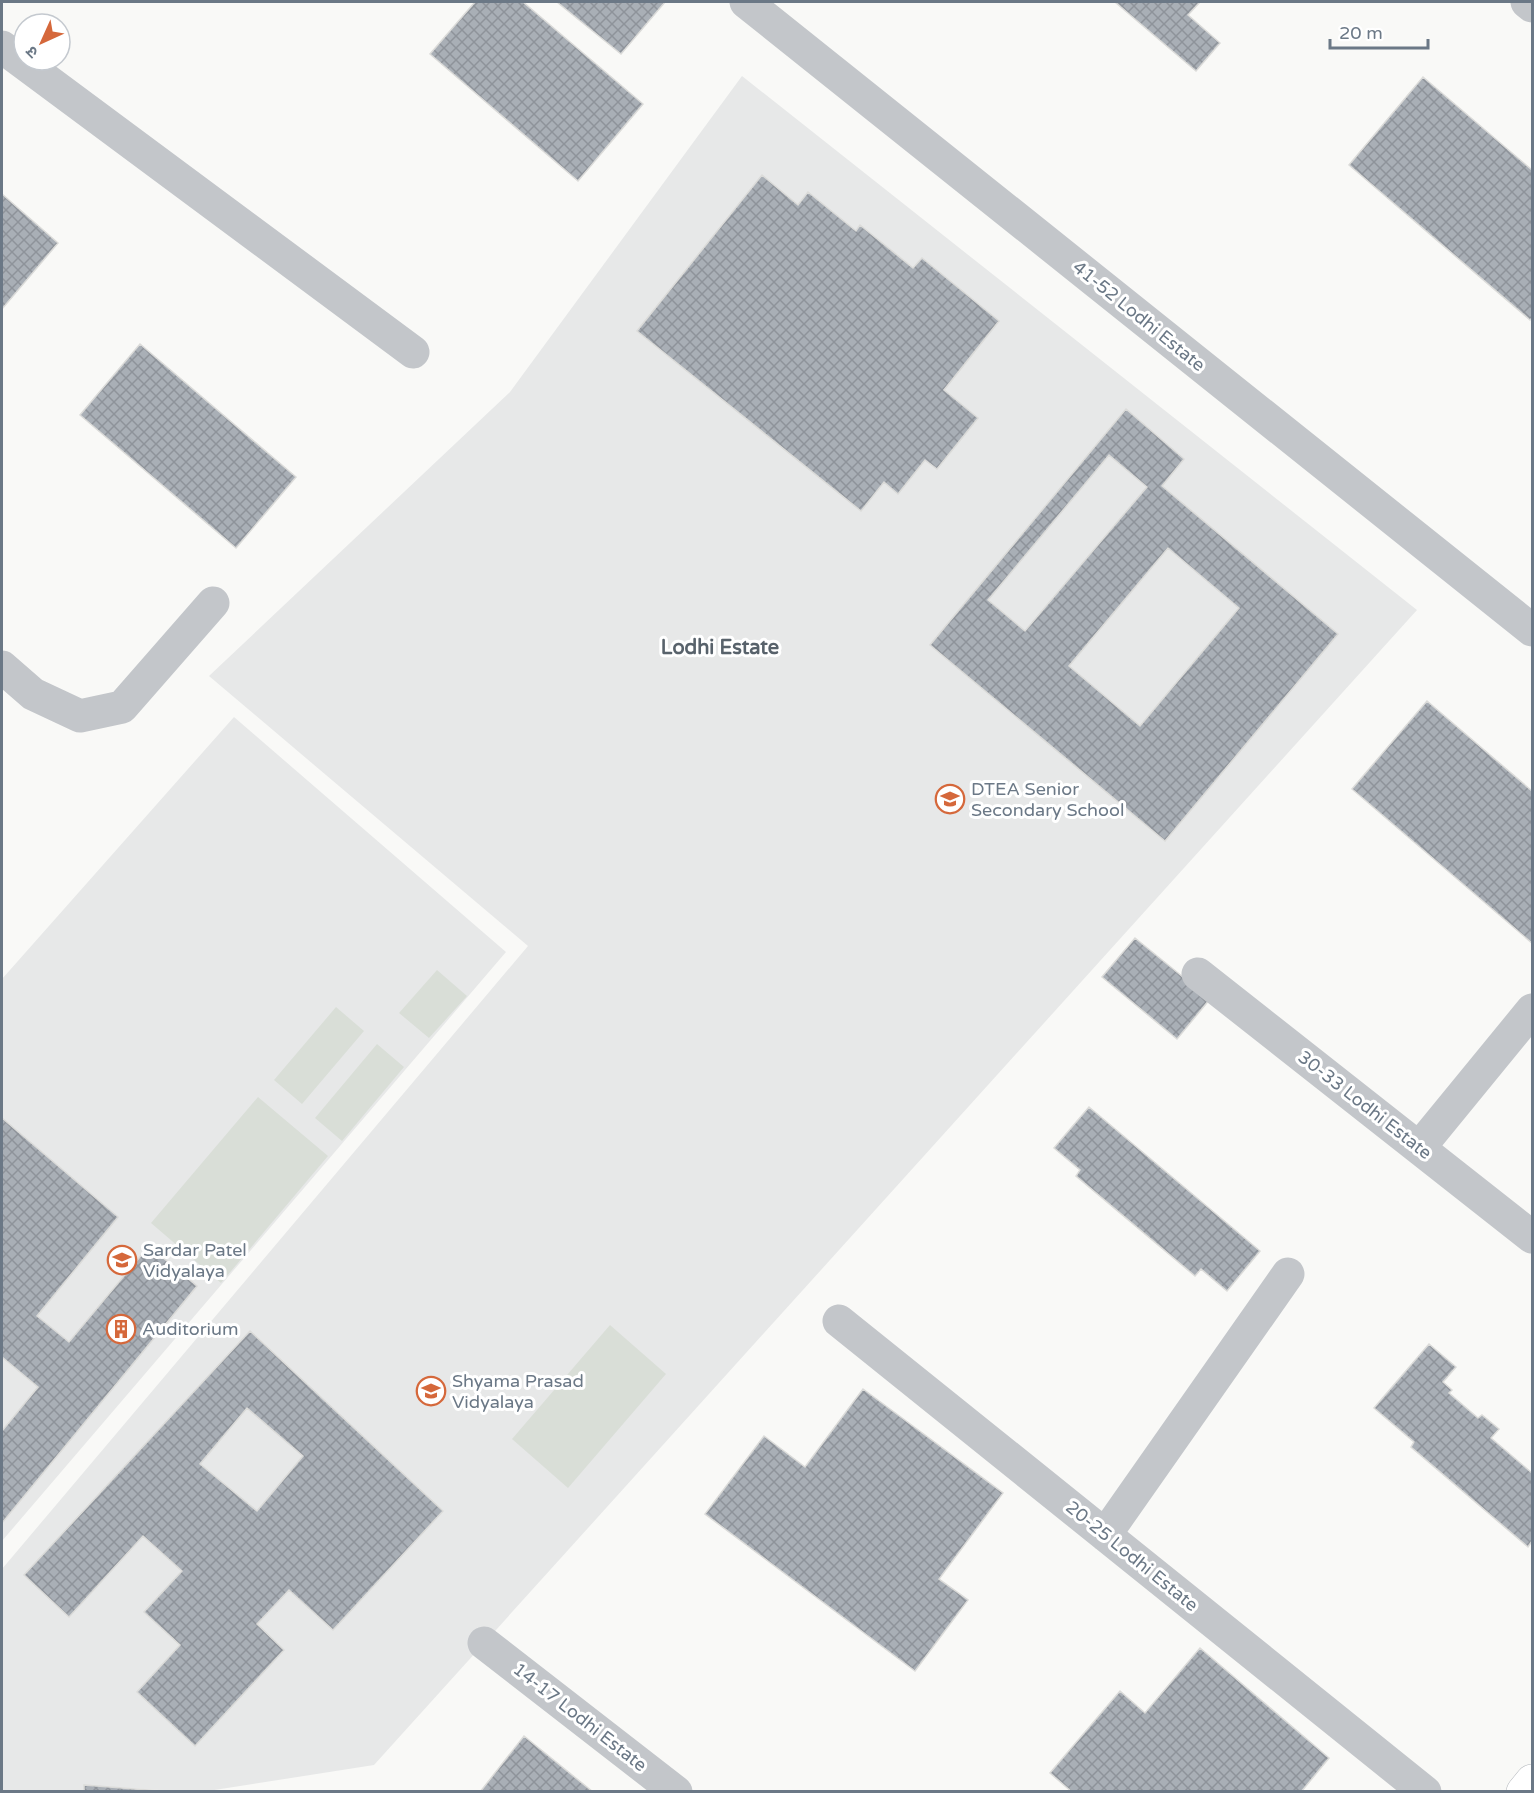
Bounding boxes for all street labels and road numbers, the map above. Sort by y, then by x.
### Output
street label: 41-52 Lodhi Estate [1068,256,1210,376]
street label: 30-33 Lodhi Estate [1294,1046,1436,1164]
street label: 20-25 Lodhi Estate [1061,1496,1203,1616]
street label: 14-17 Lodhi Estate [509,1658,651,1776]

